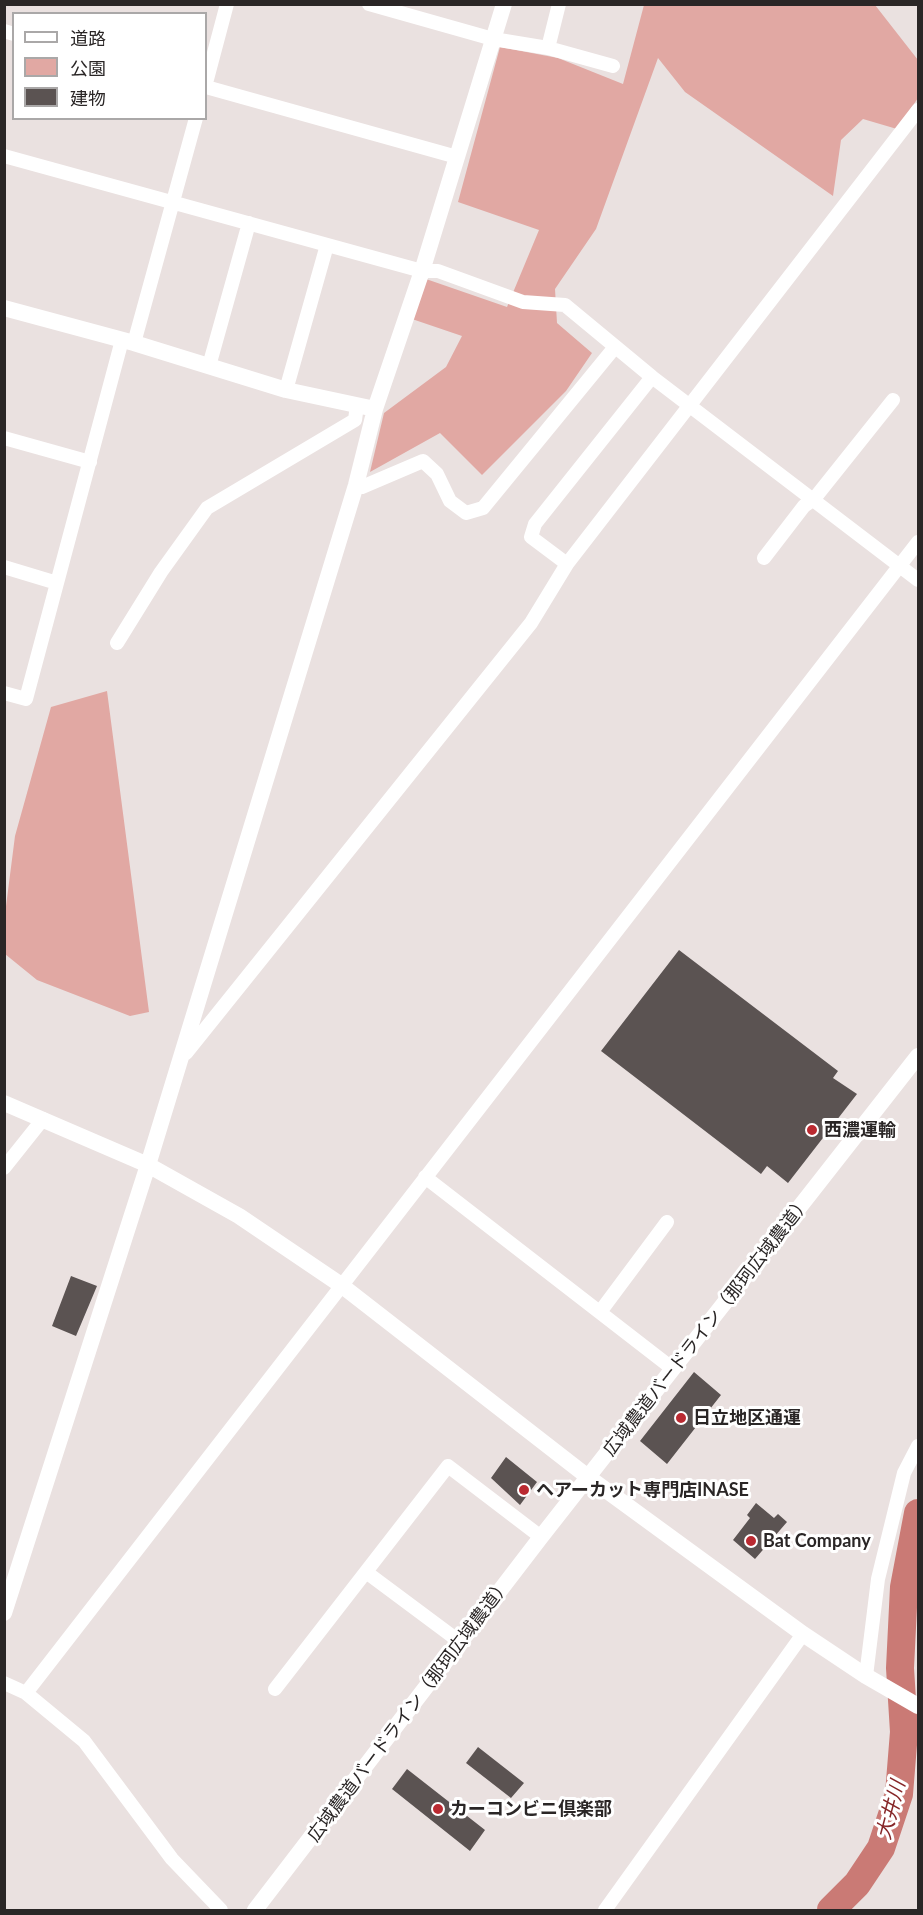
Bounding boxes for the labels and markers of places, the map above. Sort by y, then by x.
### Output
place label: 西濃運輸 [824,1119,896,1141]
marker: 西濃運輸 [805,1123,819,1137]
place label: 日立地区通運 [693,1407,801,1429]
marker: 日立地区通運 [674,1411,688,1425]
place label: ヘアーカット専門店INASE [536,1479,749,1501]
marker: ヘアーカット専門店INASE [517,1483,531,1497]
place label: Bat Company [763,1530,871,1552]
marker: Bat Company [744,1534,758,1548]
place label: カーコンビニ倶楽部 [450,1798,612,1820]
marker: カーコンビニ倶楽部 [431,1802,445,1816]

